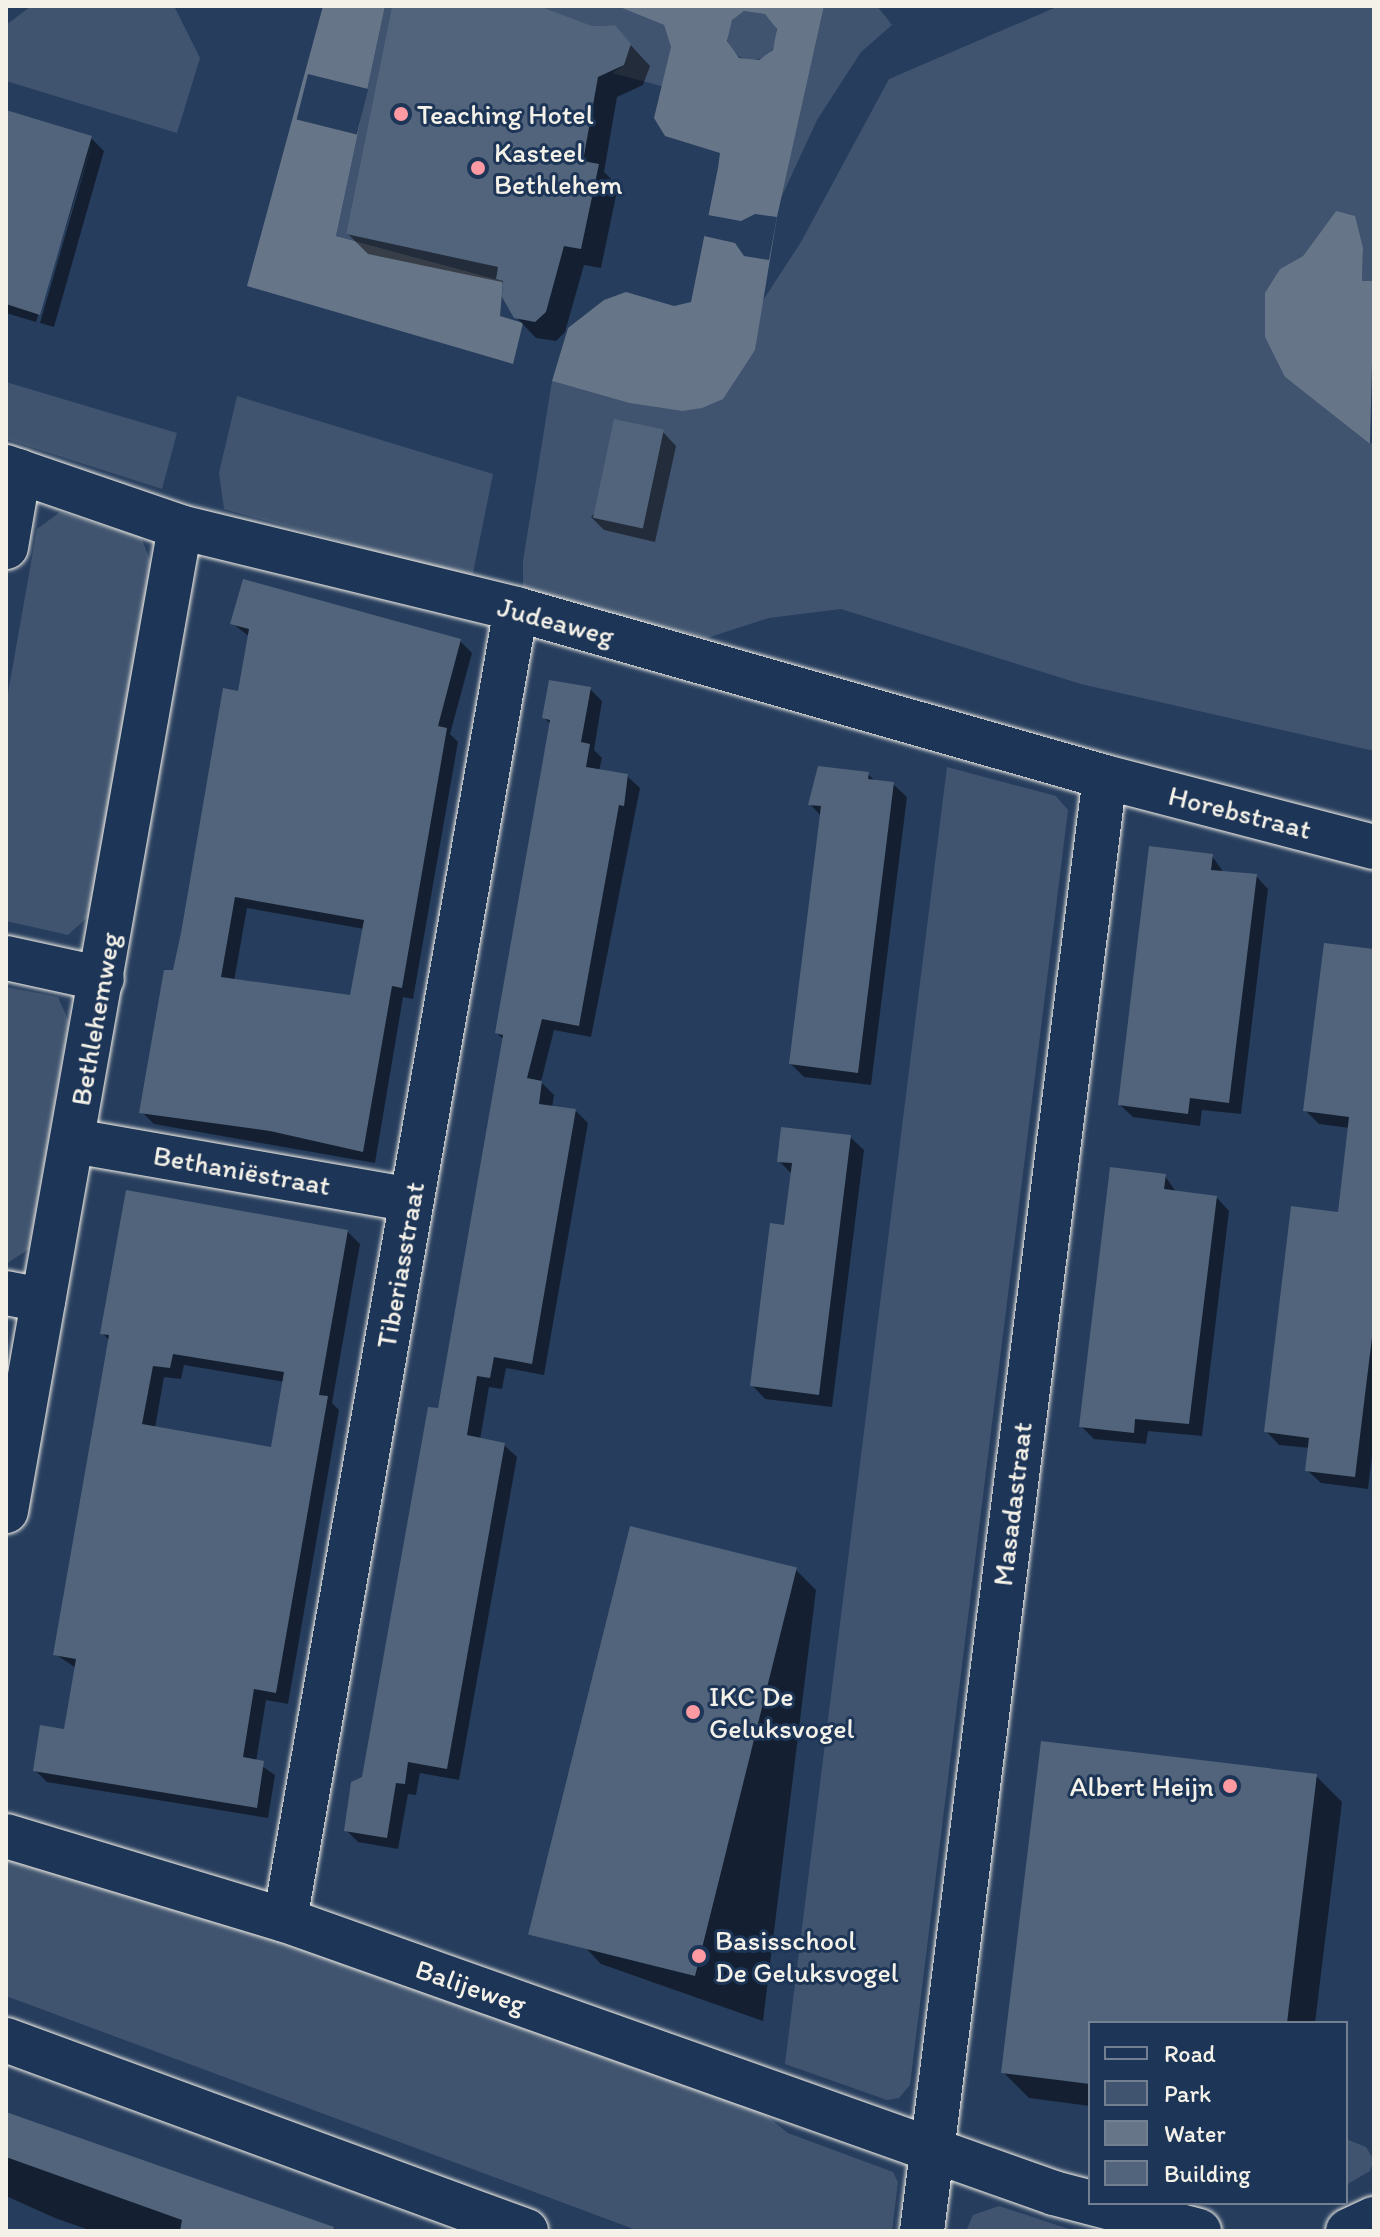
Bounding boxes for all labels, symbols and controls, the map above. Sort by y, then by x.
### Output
place label: Teaching Hotel [417,97,593,131]
marker: Teaching Hotel [392,105,410,123]
place label: Kasteel Bethlehem [494,135,623,201]
marker: Kasteel Bethlehem [469,159,487,177]
street label: Judeaweg [494,589,618,653]
street label: Horebstraat [1165,778,1315,846]
street label: Bethlehemweg [63,930,127,1108]
street label: Bethaniëstraat [151,1138,333,1202]
street label: Tiberiasstraat [369,1179,431,1351]
street label: Masadastraat [985,1420,1039,1588]
place label: IKC De Geluksvogel [709,1679,854,1745]
marker: IKC De Geluksvogel [684,1703,702,1721]
place label: Albert Heijn [1071,1769,1214,1803]
marker: Albert Heijn [1221,1777,1239,1795]
place label: Basisschool De Geluksvogel [715,1923,899,1989]
marker: Basisschool De Geluksvogel [690,1947,708,1965]
street label: Balijeweg [411,1951,531,2021]
legend [1088,2021,1348,2205]
text: Road [1164,2039,1216,2068]
text: Park [1164,2079,1211,2108]
text: Water [1164,2119,1226,2148]
text: Building [1164,2159,1251,2188]

